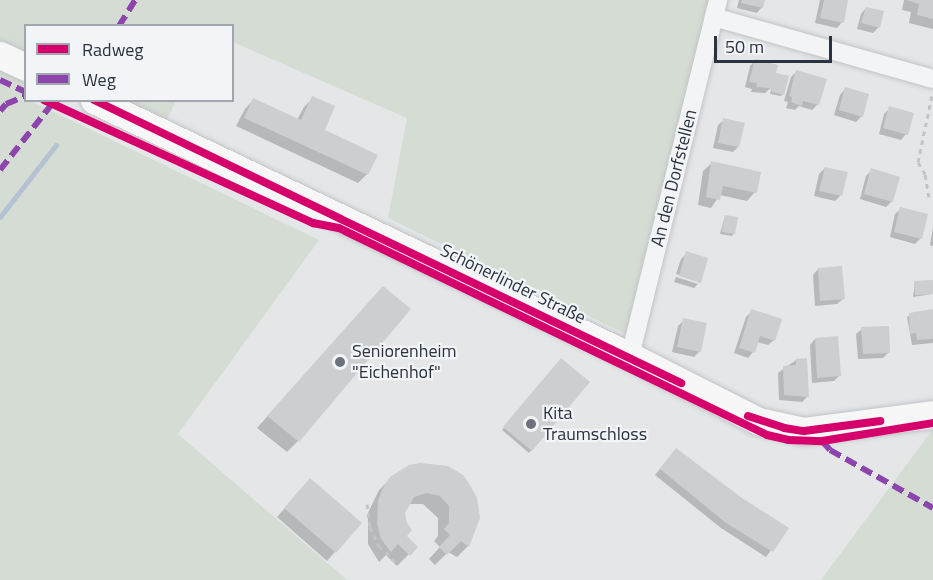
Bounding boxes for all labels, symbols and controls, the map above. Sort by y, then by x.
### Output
legend [24,24,234,102]
scale bar [717,24,836,62]
text: 50 m [725,33,764,60]
text: Radweg [82,36,144,63]
text: Weg [82,66,116,93]
street label: An den Dorfstellen [646,107,702,249]
street label: Schönerlinder Straße [437,239,589,329]
place label: Seniorenheim "Eichenhof" [352,341,457,384]
marker: Seniorenheim "Eichenhof" [333,355,347,369]
place label: Kita Traumschloss [543,403,647,446]
marker: Kita Traumschloss [524,417,538,431]

